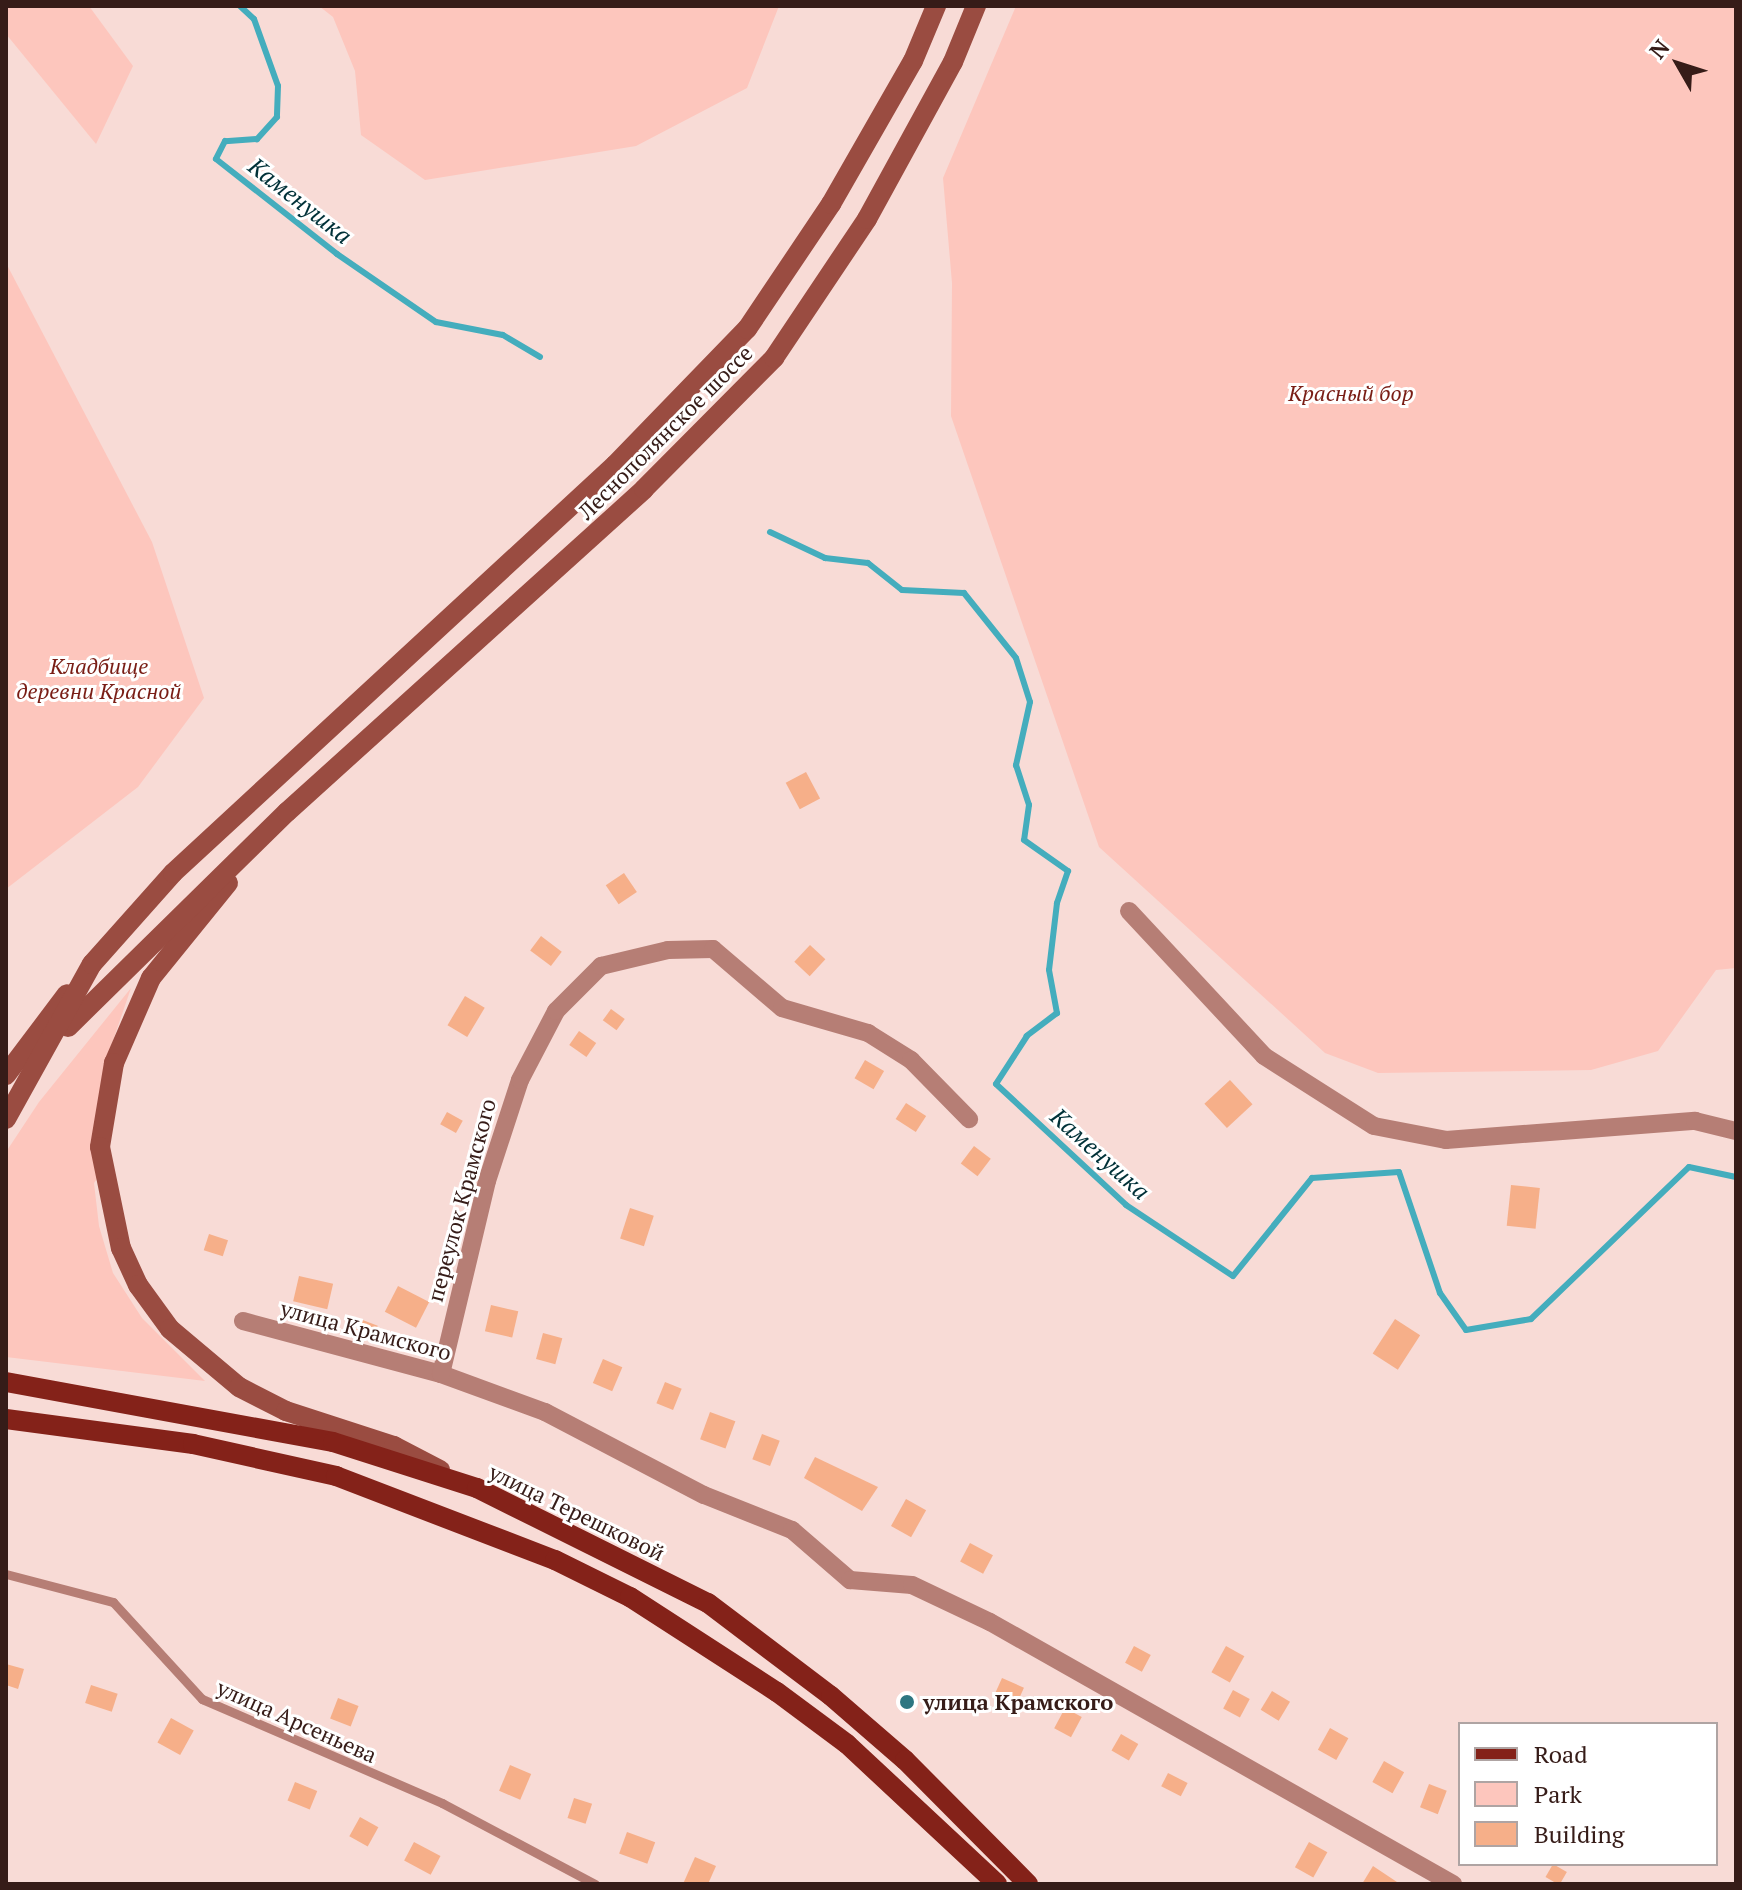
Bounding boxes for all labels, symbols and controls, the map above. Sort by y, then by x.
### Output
north arrow [1638,24,1718,104]
text: N [1642,33,1675,64]
water label: Каменушка [243,152,357,250]
street label: Леснополянское шоссе [573,340,757,524]
park label: Красный бор [1288,380,1414,406]
park label: Кладбище деревни Красной [17,652,181,704]
street label: переулок Крамского [421,1096,501,1304]
water label: Каменушка [1045,1102,1155,1206]
street label: улица Крамского [278,1295,454,1365]
street label: улица Терешковой [485,1458,669,1566]
street label: улица Арсеньева [213,1674,381,1768]
place label: улица Крамского [923,1689,1113,1715]
marker: улица Крамского [898,1693,916,1711]
legend [1458,1722,1718,1866]
text: Road [1534,1738,1588,1770]
text: Park [1534,1778,1582,1810]
text: Building [1534,1818,1624,1850]

